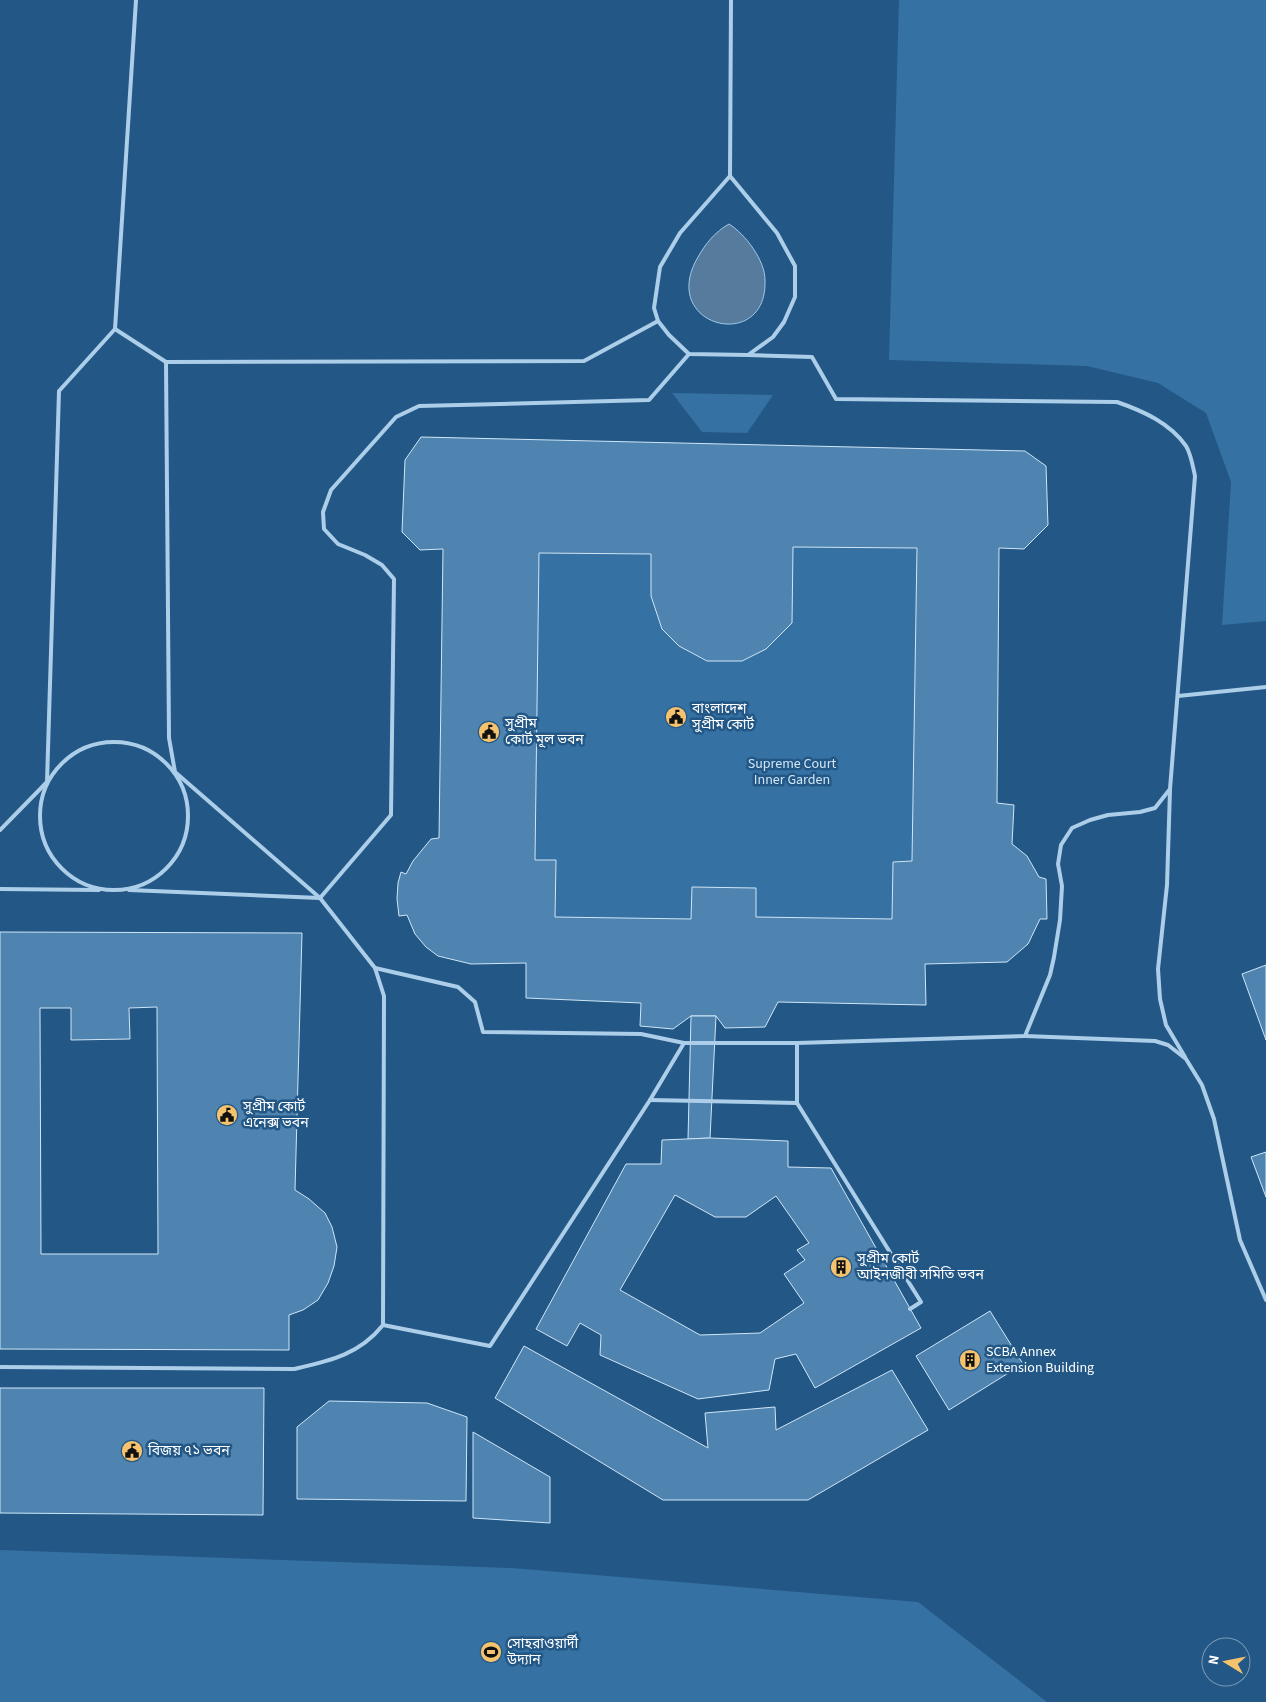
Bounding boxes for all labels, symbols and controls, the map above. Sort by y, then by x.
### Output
place label: বাংলাদেশ সুপ্রীম কোর্ট [691,699,755,735]
public building icon: বাংলাদেশ সুপ্রীম কোর্ট [664,705,688,729]
place label: সুপ্রীম কোর্ট মূল ভবন [504,714,584,750]
public building icon: সুপ্রীম কোর্ট মূল ভবন [477,720,501,744]
park label: Supreme Court Inner Garden [748,754,837,790]
place label: সুপ্রীম কোর্ট এনেক্স ভবন [242,1097,309,1133]
public building icon: সুপ্রীম কোর্ট এনেক্স ভবন [215,1103,239,1127]
place label: সুপ্রীম কোর্ট আইনজীবী সমিতি ভবন [856,1249,984,1285]
building icon: সুপ্রীম কোর্ট আইনজীবী সমিতি ভবন [829,1255,853,1279]
place label: SCBA Annex Extension Building [986,1342,1094,1378]
building icon: SCBA Annex Extension Building [958,1348,982,1372]
public building icon: বিজয় ৭১ ভবন [120,1439,144,1463]
place label: বিজয় ৭১ ভবন [147,1441,230,1461]
place label: সোহরাওয়ার্দী উদ্যান [506,1633,579,1670]
north arrow [1201,1637,1251,1687]
sports icon: সোহরাওয়ার্দী উদ্যান [479,1640,503,1664]
text: N [1204,1654,1225,1666]

